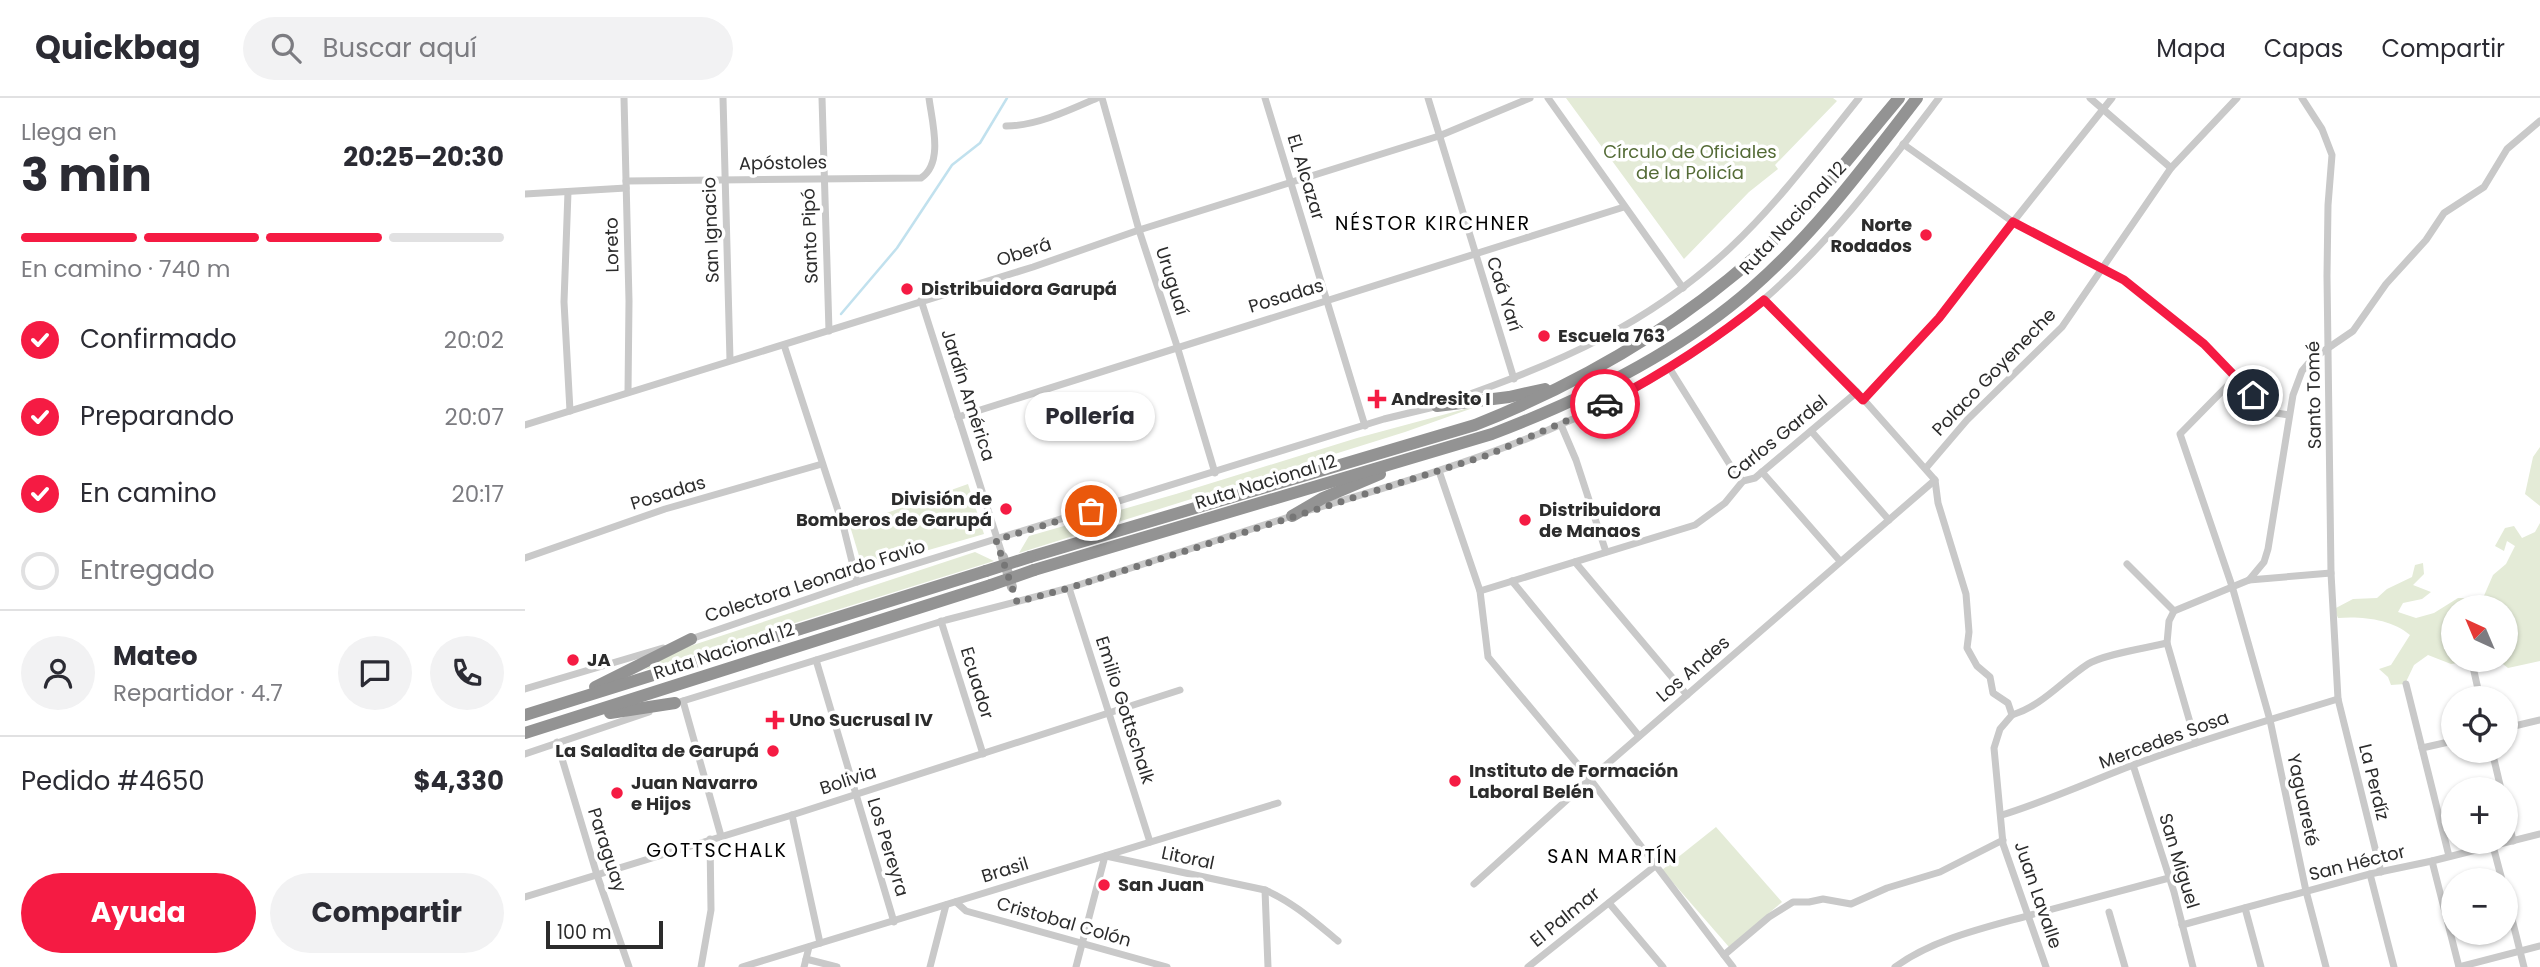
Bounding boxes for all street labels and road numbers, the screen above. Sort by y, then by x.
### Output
street label: EL Alcazar [1282,131,1331,223]
street label: Apóstoles [739,149,827,176]
street label: Ruta Nacional 12 [1733,155,1852,280]
street label: San Ignacio [696,177,725,284]
street label: Santo Pipó [795,188,824,284]
street label: Loreto [599,217,624,273]
street label: Oberá [993,231,1055,272]
street label: Uruguaí [1150,243,1195,318]
street label: Caá Yarí [1481,253,1528,334]
street label: Posadas [1245,272,1326,319]
street label: Polaco Goyeneche [1926,302,2061,441]
street label: Jardín América [935,326,1002,464]
street label: Santo Tomé [2300,341,2327,449]
street label: Carlos Gardel [1721,389,1833,486]
street label: Ruta Nacional 12 [1192,448,1340,515]
street label: Posadas [627,469,708,516]
street label: Colectora Leonardo Favio [701,533,928,628]
street label: Ruta Nacional 12 [650,616,797,685]
street label: Los Andes [1651,630,1735,708]
street label: Emilio Gottschalk [1090,633,1161,787]
street label: Ecuador [955,644,1000,722]
street label: Mercedes Sosa [2095,704,2232,775]
street label: La Perdíz [2353,741,2396,823]
street label: Yaguareté [2281,751,2326,849]
street label: Bolivia [816,759,879,800]
street label: Los Pereyra [862,794,915,899]
street label: Paraguay [582,804,633,895]
street label: San Miguel [2153,810,2206,911]
street label: Juan Lavalle [2008,838,2068,952]
street label: San Héctor [2306,838,2408,887]
street label: Litoral [1159,840,1217,875]
street label: Brasil [978,851,1032,889]
street label: El Palmar [1525,881,1605,952]
street label: Cristobal Colón [994,890,1134,953]

